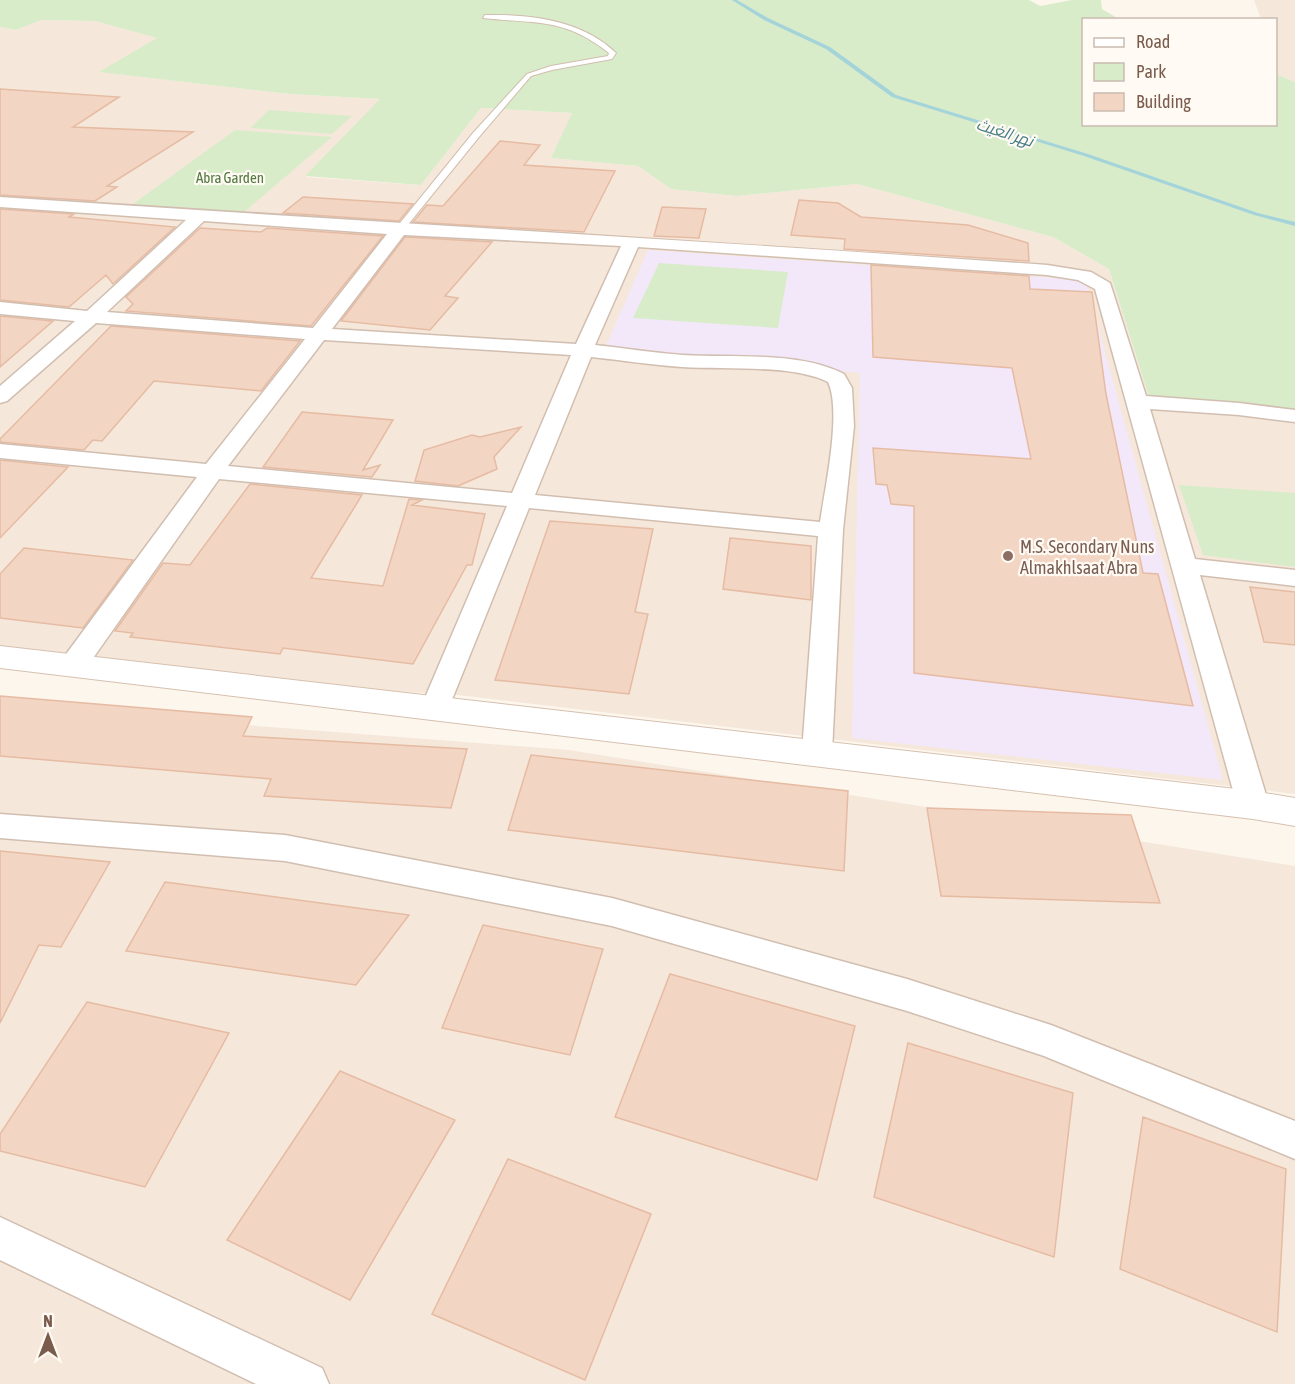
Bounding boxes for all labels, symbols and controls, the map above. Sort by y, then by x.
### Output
legend [1082,18,1277,126]
text: Road [1136,31,1170,52]
text: Park [1136,61,1166,82]
text: Building [1136,91,1191,112]
water label: نهر الغيث [974,114,1037,151]
park label: Abra Garden [196,169,264,186]
place label: M.S. Secondary Nuns Almakhlsaat Abra [1020,536,1154,578]
marker: M.S. Secondary Nuns Almakhlsaat Abra [1001,549,1015,563]
north arrow [18,1306,78,1366]
text: N [43,1312,53,1330]

